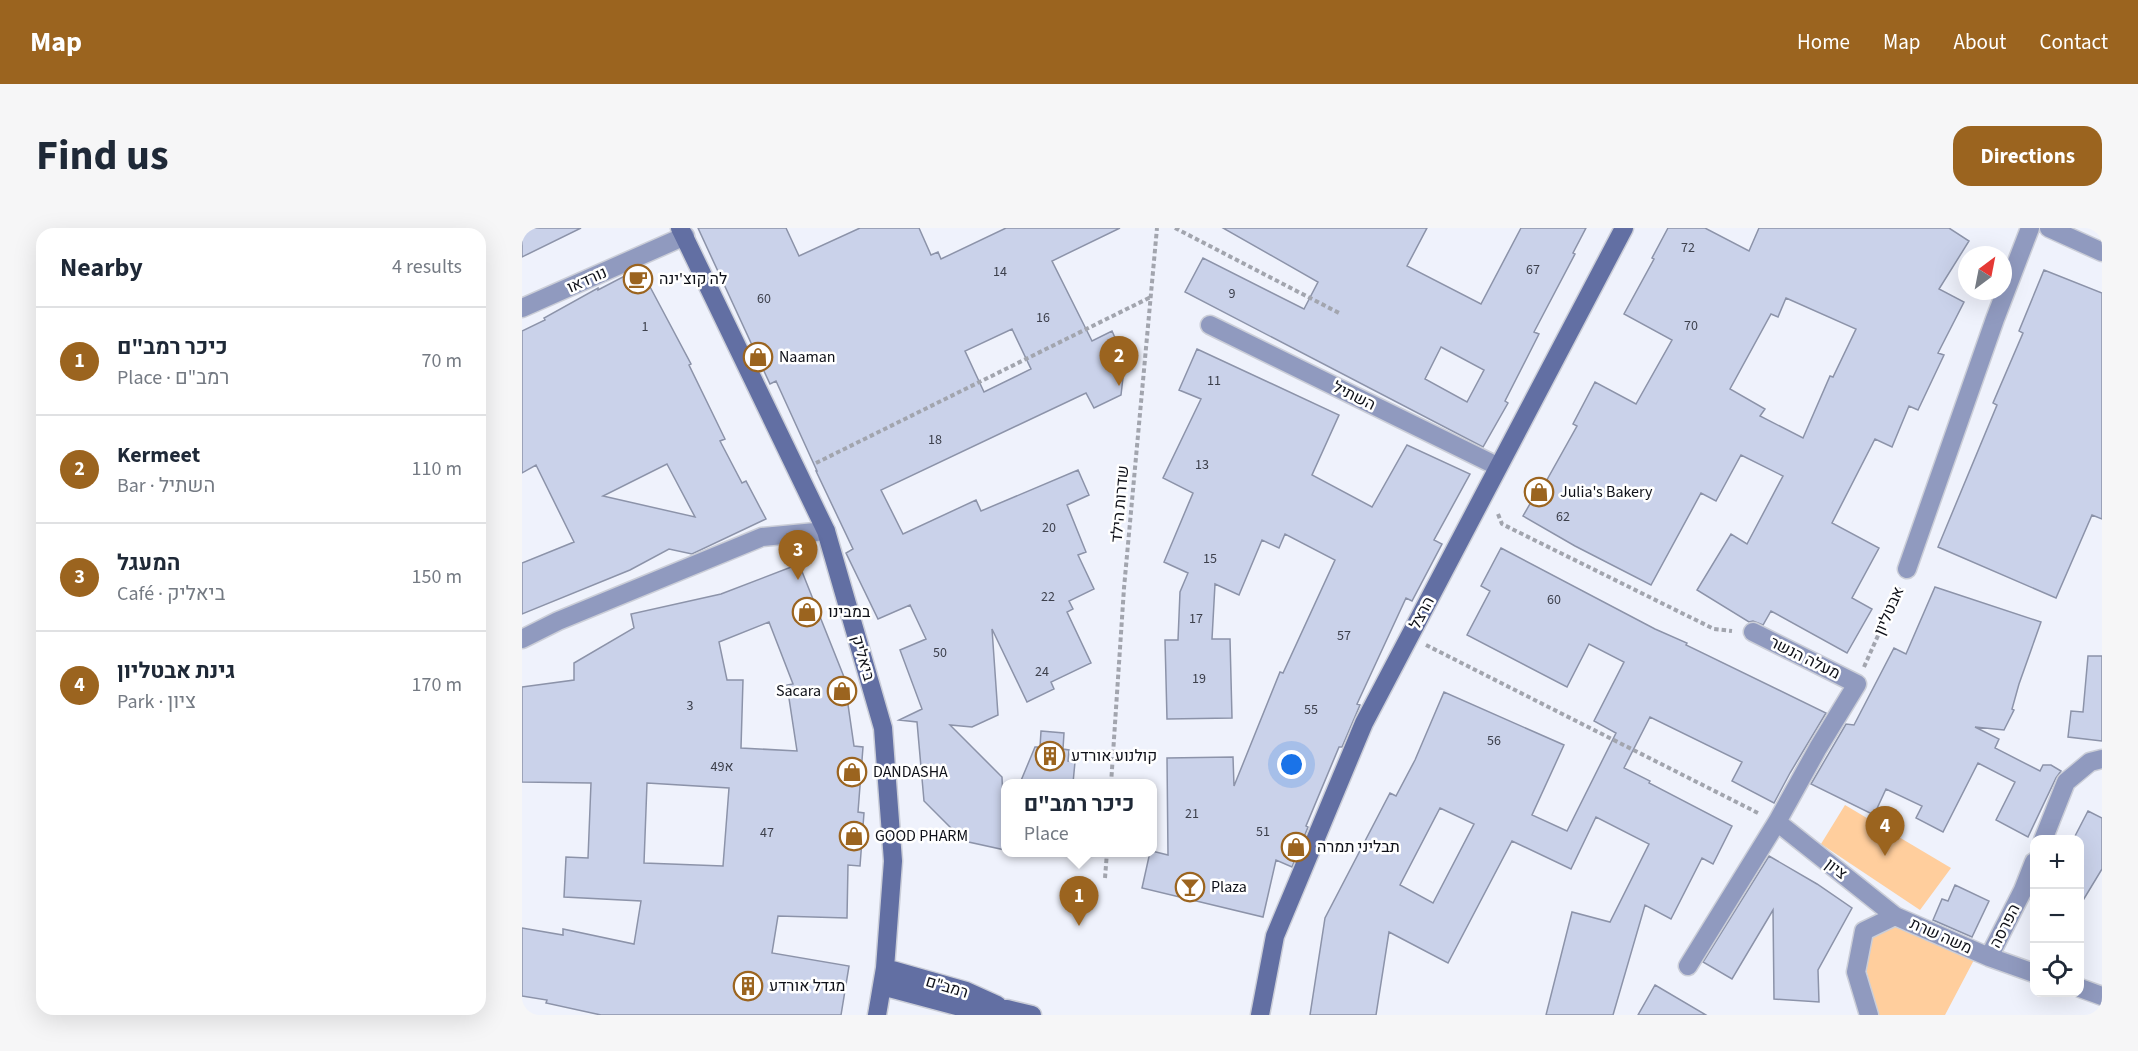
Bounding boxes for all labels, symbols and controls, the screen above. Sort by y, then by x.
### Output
text: Map [30,22,82,62]
text: Home [1797,27,1850,57]
text: Map [1883,27,1921,57]
text: About [1954,27,2006,57]
text: Contact [2039,27,2108,57]
text: Find us [36,126,169,186]
button: Directions [1953,126,2102,186]
house number: 72 [1681,238,1695,258]
north arrow [1958,246,2012,300]
text: Nearby [60,249,143,286]
text: 4 results [392,253,462,281]
house number: 67 [1526,260,1540,280]
street label: נורדאו [563,261,611,299]
house number: 14 [993,262,1007,282]
cafe icon: לה קוצ'ינה [622,263,654,295]
place label: לה קוצ'ינה [659,268,727,290]
house number: 9 [1229,284,1236,304]
house number: 60 [757,289,771,309]
house number: 16 [1036,308,1050,328]
house number: 70 [1684,316,1698,336]
house number: 1 [642,317,649,337]
text: כיכר רמב"ם [117,331,228,363]
pin: 2 [1100,336,1138,386]
shop icon: Naaman [742,341,774,373]
place label: Naaman [779,346,836,368]
text: 1 [74,347,85,375]
text: 70 m [422,347,462,375]
text: Place · רמב"ם [117,364,229,392]
house number: 11 [1207,371,1221,391]
street label: השתיל [1329,376,1379,416]
house number: 18 [928,430,942,450]
text: Kermeet [117,439,200,471]
text: 2 [74,455,85,483]
text: 110 m [412,455,462,483]
house number: 13 [1195,455,1209,475]
street label: שדרות הילד [1106,464,1134,544]
text: Bar · השתיל [117,472,215,500]
shop icon: Julia's Bakery [1523,476,1555,508]
place label: Julia's Bakery [1560,481,1653,503]
house number: 62 [1556,507,1570,527]
house number: 20 [1042,518,1056,538]
pin: 3 [778,530,818,580]
text: המעגל [117,547,180,579]
house number: 15 [1203,549,1217,569]
text: 3 [74,563,85,591]
text: 150 m [412,563,462,591]
text: Café · ביאליק [117,580,225,608]
street label: אבטליון [1869,583,1909,639]
house number: 22 [1041,587,1055,607]
house number: 60 [1547,590,1561,610]
street label: הרצל [1404,593,1440,633]
shop icon: במבינו [791,596,823,628]
place label: במבינו [828,601,871,623]
house number: 17 [1189,609,1203,629]
house number: 57 [1337,626,1351,646]
street label: מעלה הנשר [1766,631,1844,685]
street label: ביאליק [846,633,880,684]
house number: 50 [933,643,947,663]
text: גינת אבטליון [117,655,235,687]
house number: 24 [1035,662,1049,682]
house number: 19 [1192,669,1206,689]
text: 4 [74,671,85,699]
text: 170 m [412,671,462,699]
shop icon: Sacara [826,675,858,707]
place label: Sacara [776,680,821,702]
text: Park · ציון [117,688,196,716]
house number: 3 [687,696,694,716]
house number: 55 [1304,700,1318,720]
house number: 56 [1487,731,1501,751]
building icon: קולנוע אורדע [1034,740,1066,772]
place label: קולנוע אורדע [1071,745,1157,767]
your location [1277,750,1306,779]
shop icon: DANDASHA [836,756,868,788]
house number: 49א [711,757,733,777]
place label: DANDASHA [873,761,948,783]
popup [1001,779,1157,857]
text: כיכר רמב"ם [1024,788,1134,820]
house number: 21 [1185,804,1199,824]
pin: 4 [1866,806,1904,856]
shop icon: GOOD PHARM [838,820,870,852]
text: Place [1024,820,1069,848]
house number: 51 [1256,822,1270,842]
house number: 47 [760,823,774,843]
place label: GOOD PHARM [875,825,968,847]
shop icon: תבליני תמרה [1280,831,1312,863]
map controls [2030,835,2084,997]
button: + [2030,835,2084,889]
place label: תבליני תמרה [1317,836,1400,858]
street label: ציון [1820,853,1852,885]
bar icon: Plaza [1174,871,1206,903]
pin: 1 [1060,876,1098,926]
place label: Plaza [1211,876,1247,898]
button: − [2030,889,2084,943]
street label: הפרסה [1985,900,2025,952]
street label: משה שרת [1906,913,1976,959]
button: locate [2030,943,2084,997]
building icon: מגדל אורדע [732,970,764,1002]
street label: רמב"ם [923,970,971,1004]
place label: מגדל אורדע [769,975,846,997]

